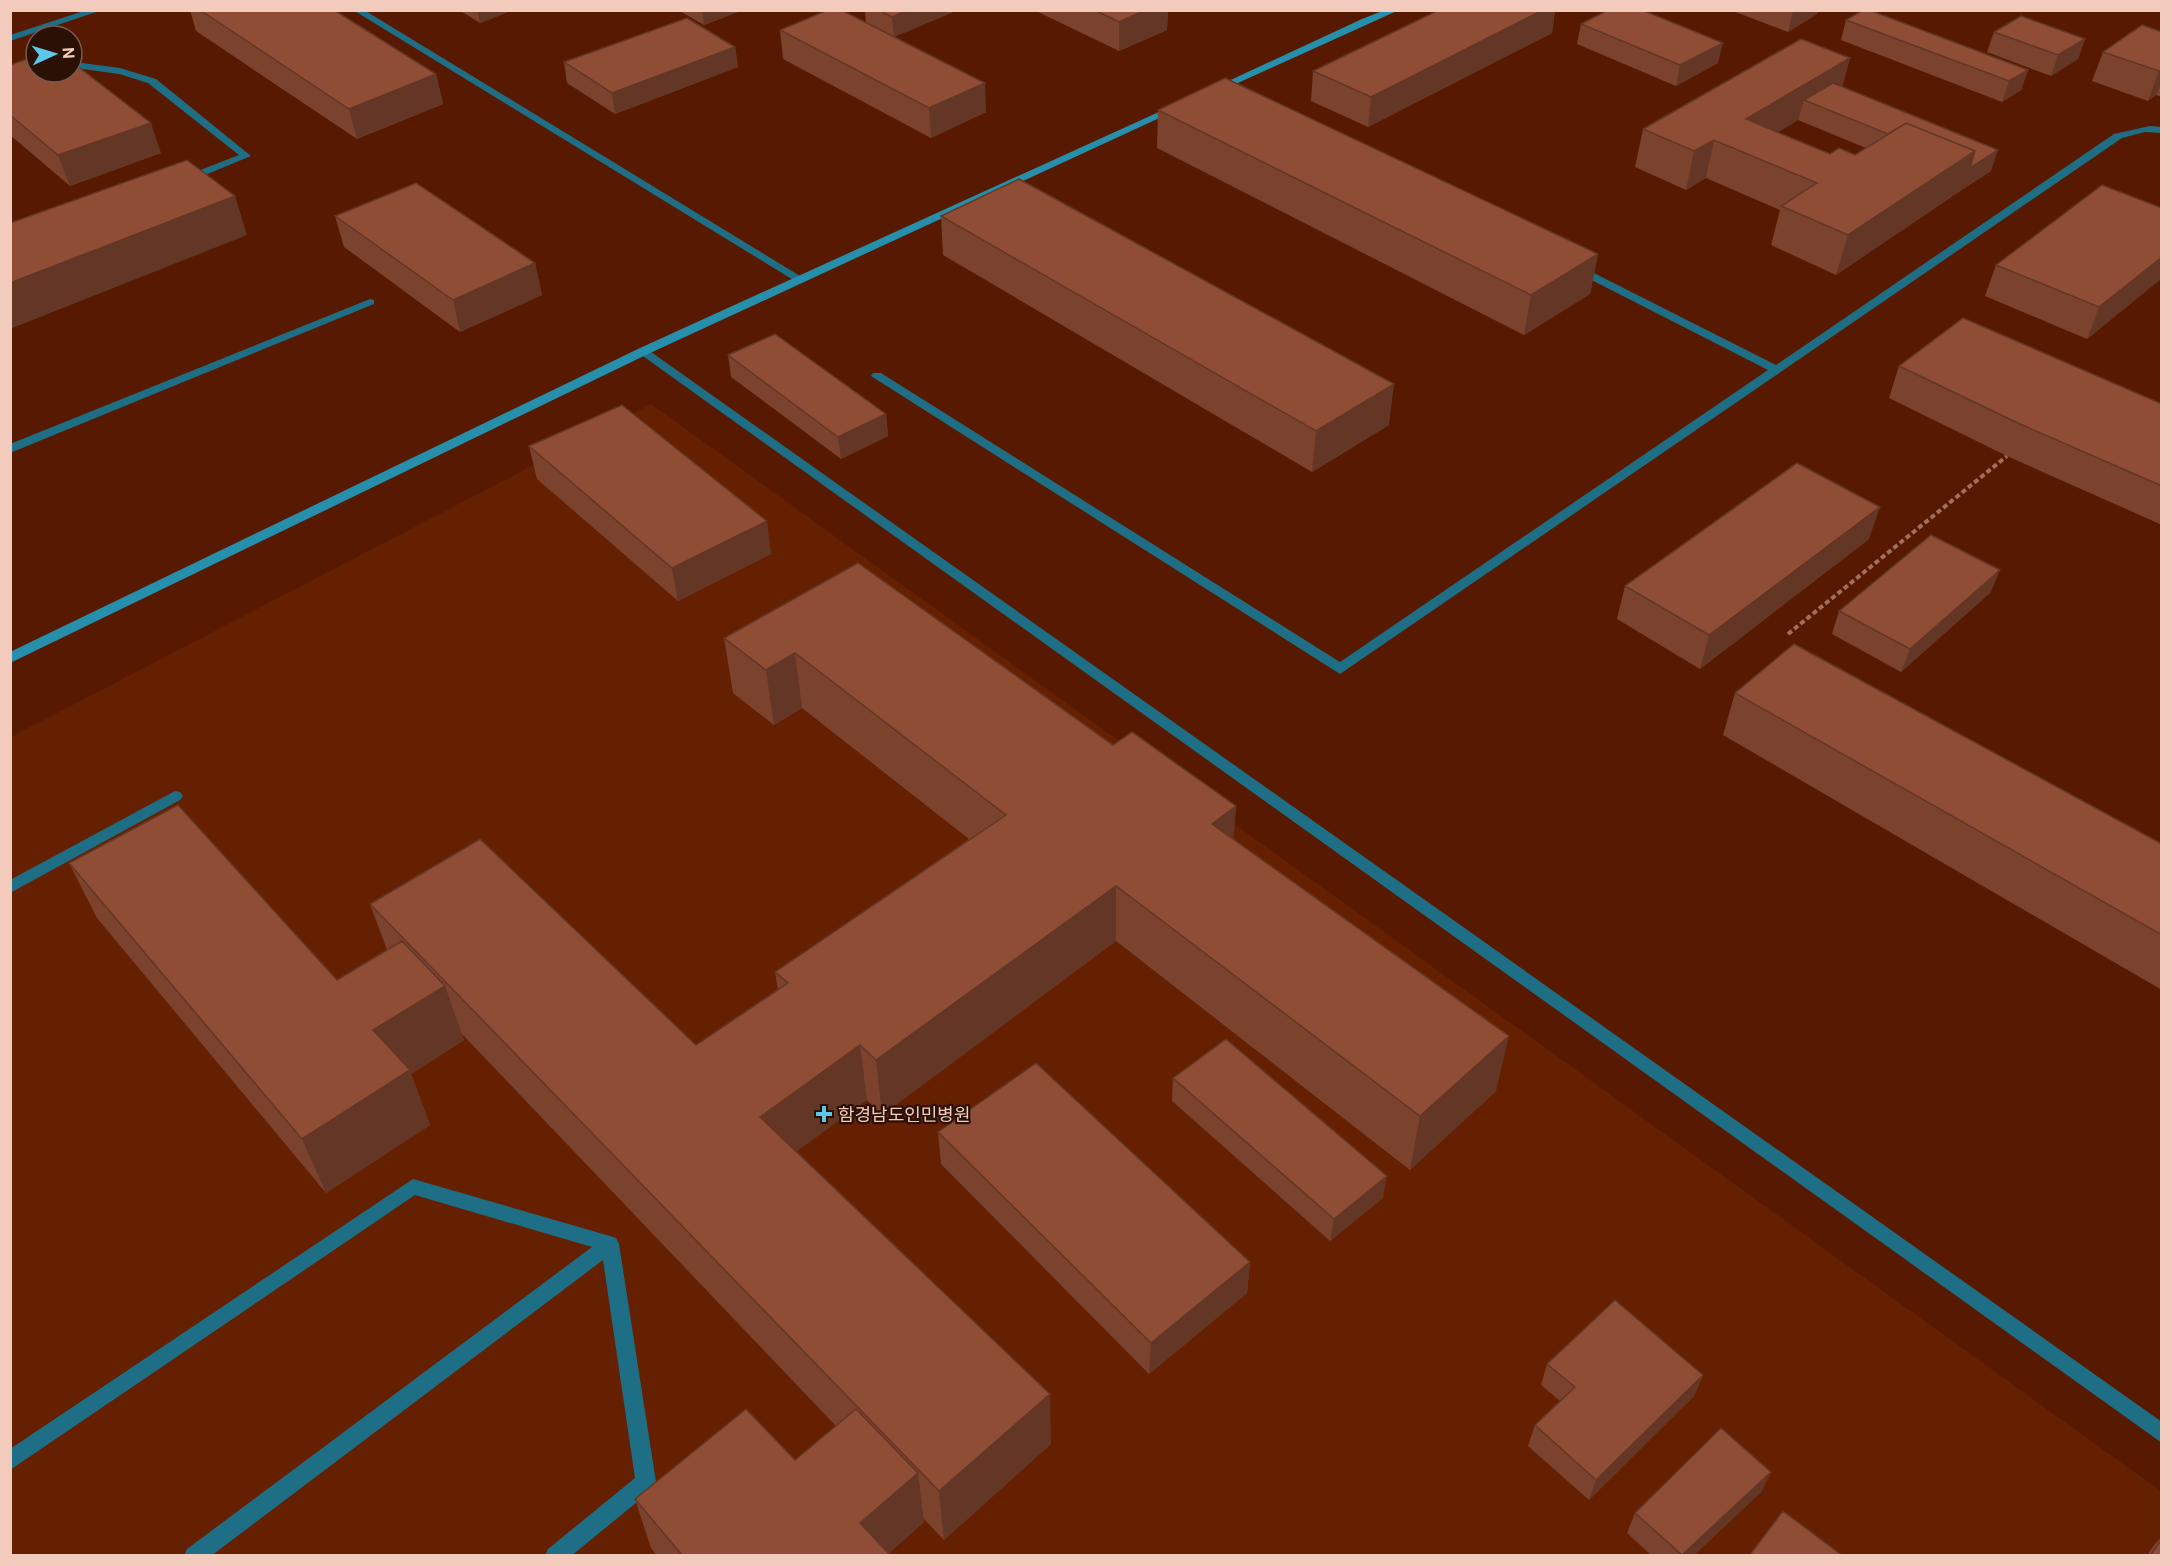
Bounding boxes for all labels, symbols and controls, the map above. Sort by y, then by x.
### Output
north arrow [24,24,84,84]
text: N [59,47,78,59]
place label: 함경남도인민병원 [838,1104,970,1125]
marker: 함경남도인민병원 [815,1105,833,1123]

